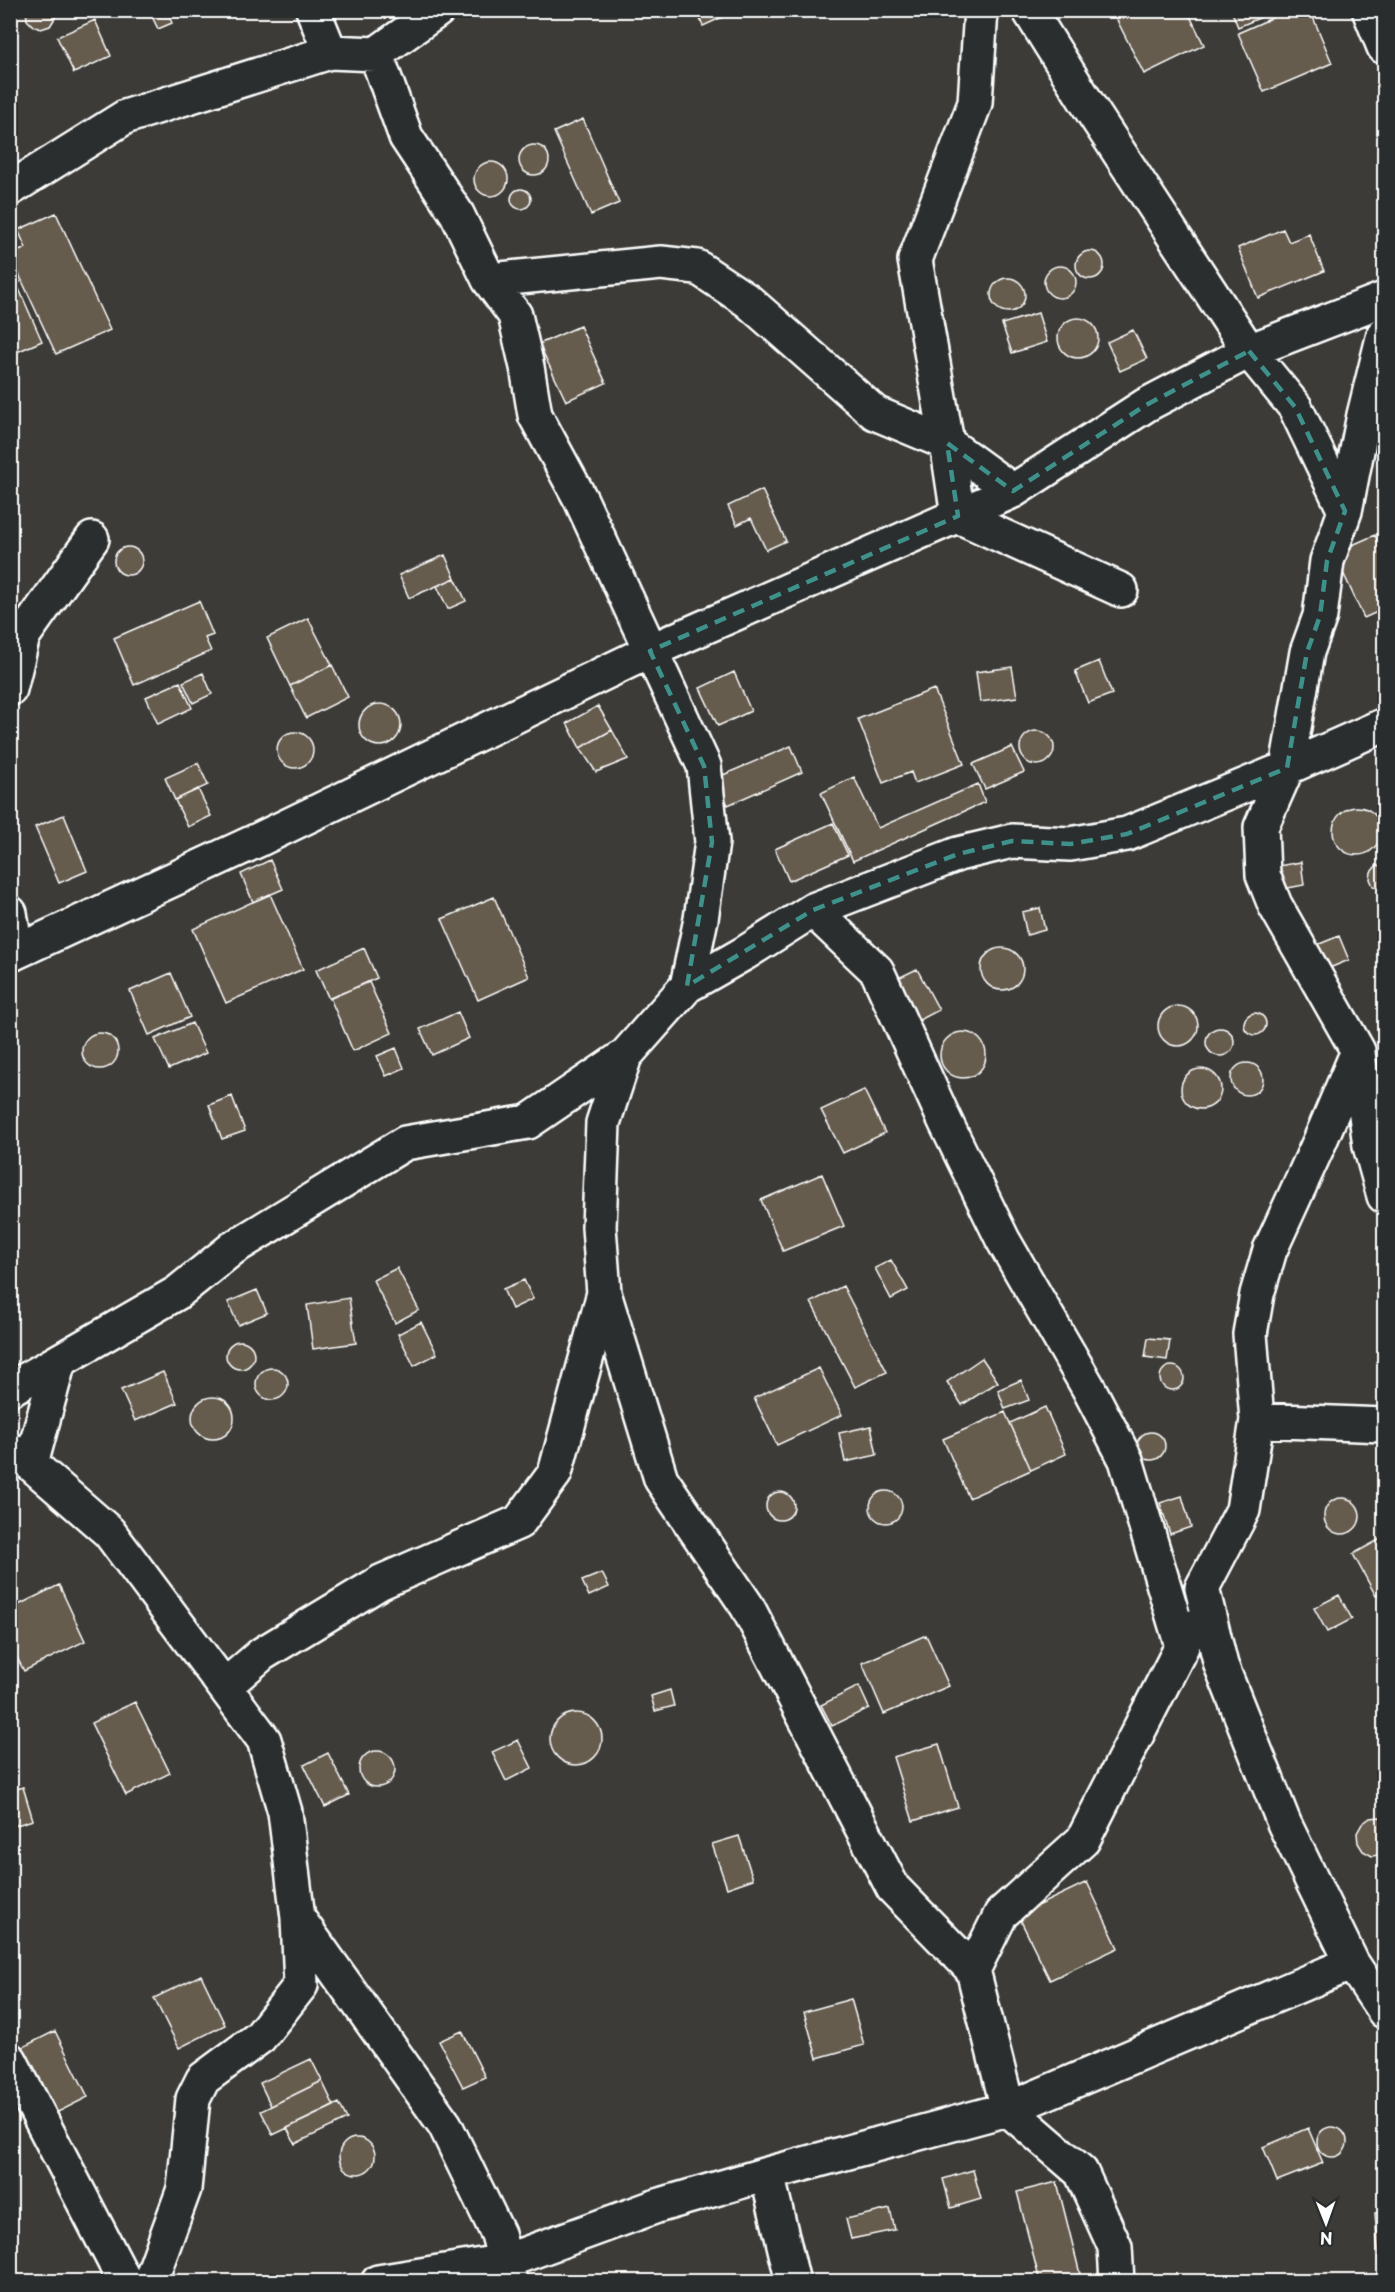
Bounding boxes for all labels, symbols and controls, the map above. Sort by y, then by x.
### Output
north arrow [1296,2193,1356,2253]
text: N [1320,2227,1333,2251]

